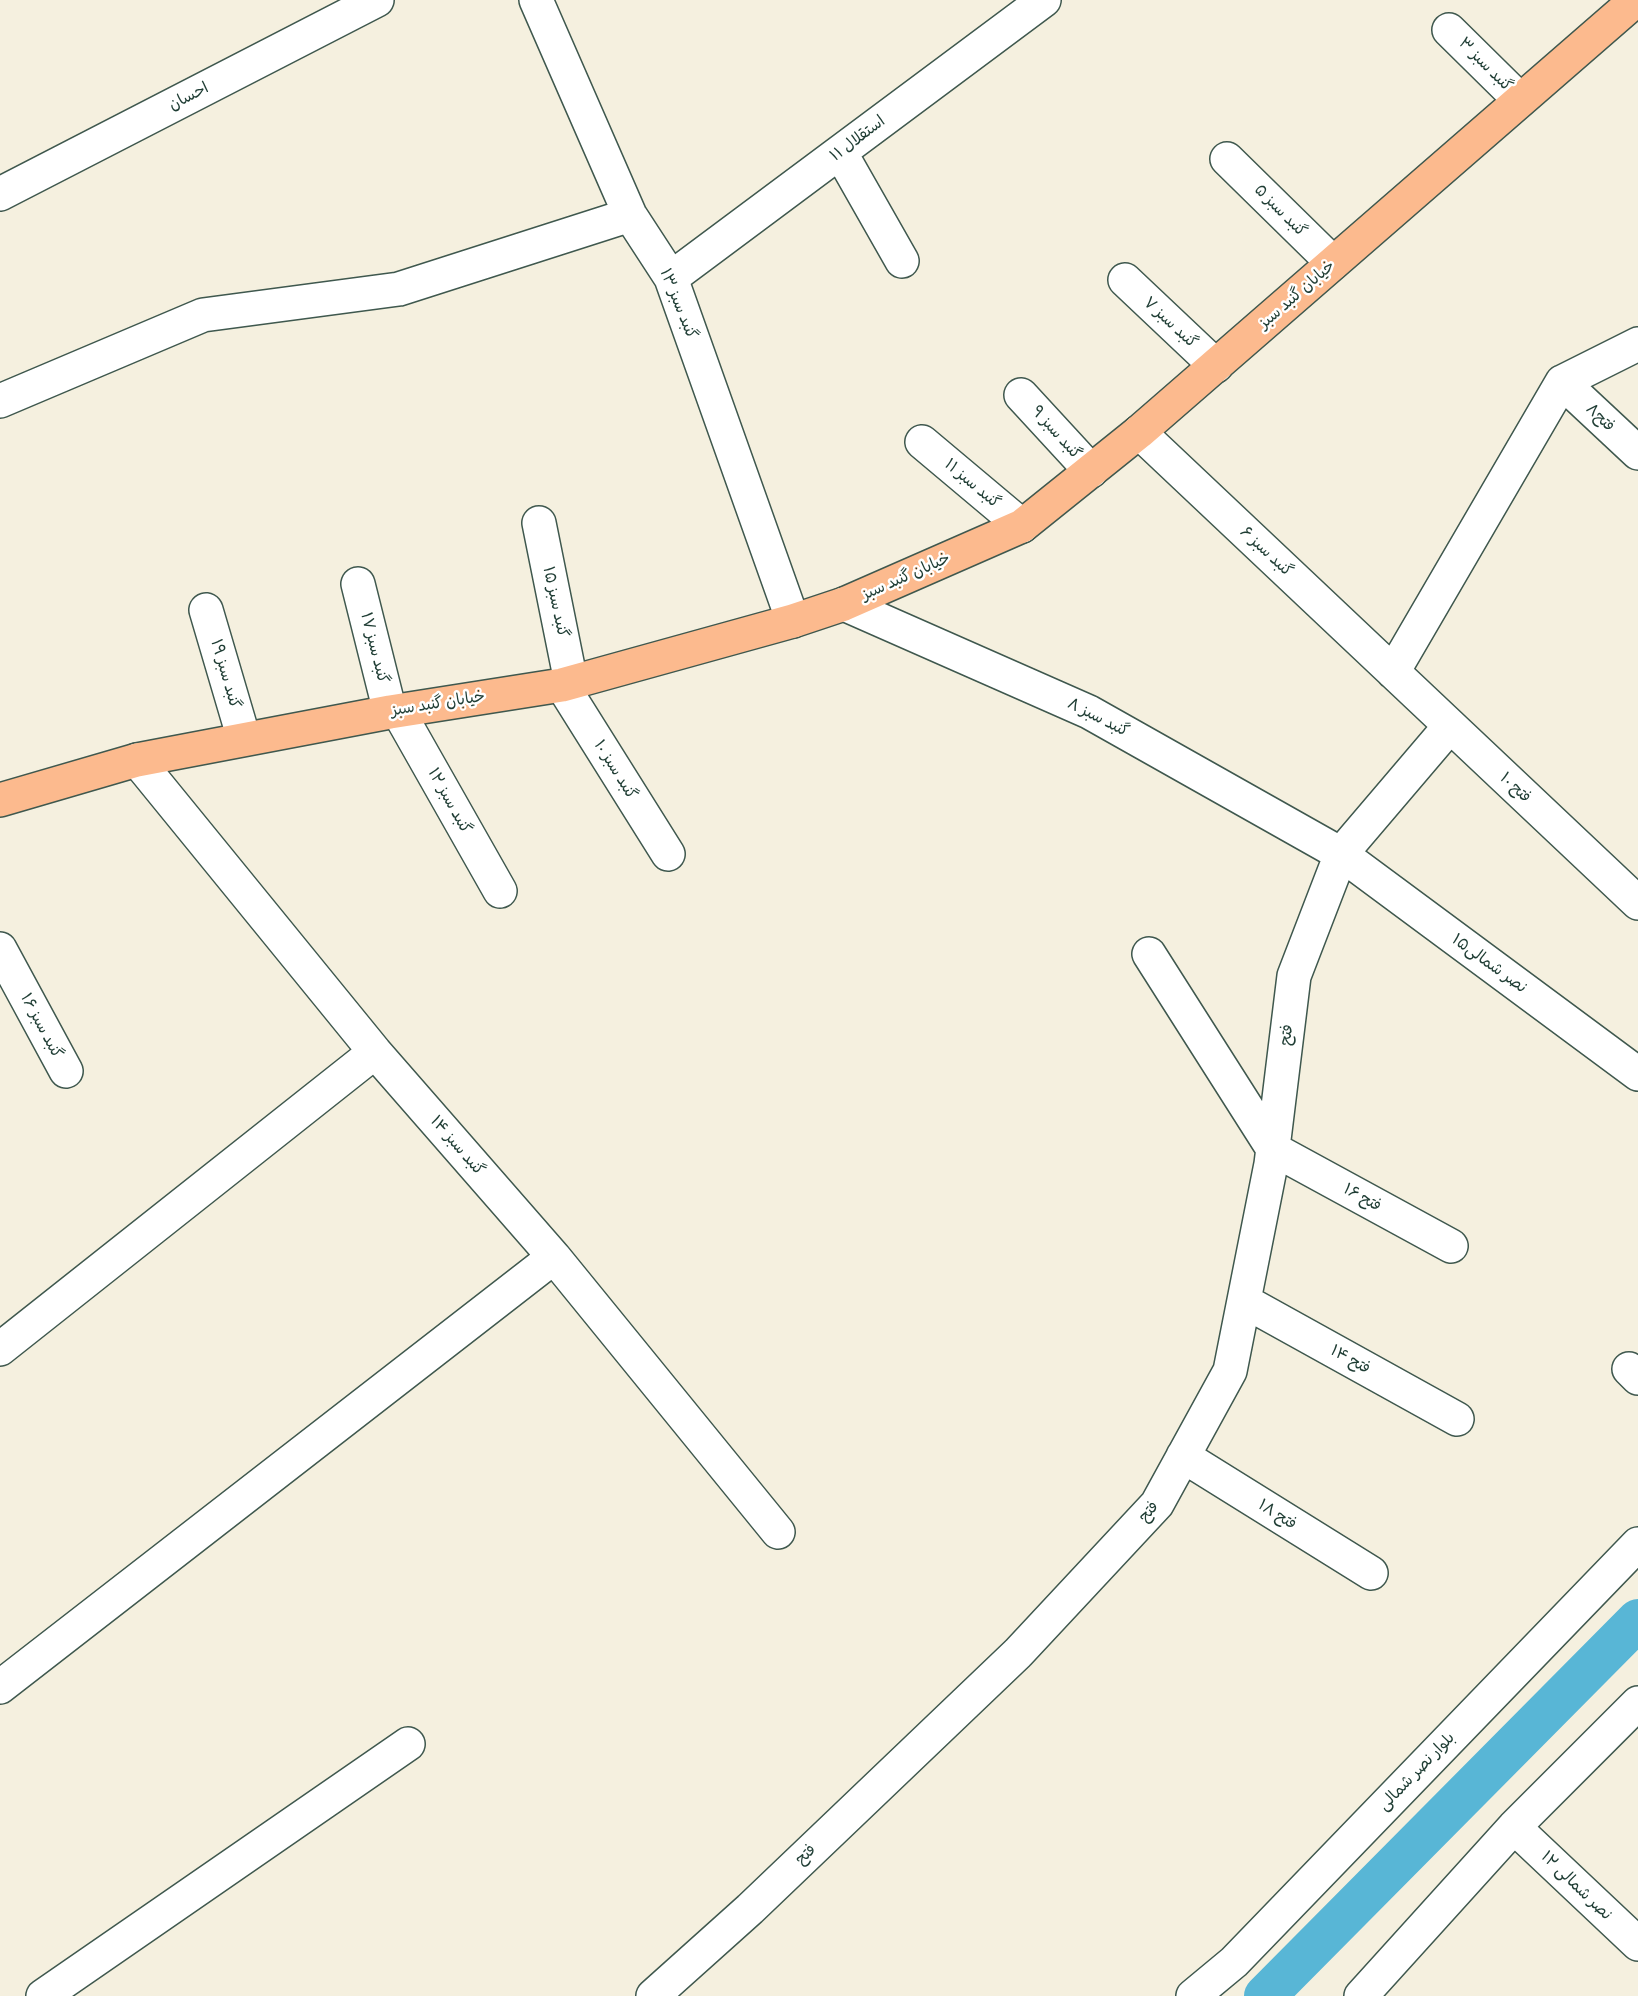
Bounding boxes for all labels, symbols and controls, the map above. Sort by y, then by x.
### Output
street label: گنبد سبز ۳ [1454,34,1516,96]
street label: احسان [166,79,212,115]
street label: استقلال ۱۱ [827,112,889,166]
street label: گنبد سبز ۵ [1250,181,1310,241]
street label: خیابان گنبد سبز [1255,257,1339,333]
street label: گنبد سبز ۱۳ [655,266,701,342]
street label: گنبد سبز ۷ [1139,293,1201,353]
street label: فتح۸ [1582,400,1618,436]
street label: گنبد سبز ۹ [1027,402,1085,464]
street label: گنبد سبز ۱۱ [940,455,1004,513]
street label: گنبد سبز ۶ [1236,523,1296,581]
street label: خیابان گنبد سبز [859,549,953,605]
street label: گنبد سبز ۱۵ [538,565,572,639]
street label: گنبد سبز ۱۷ [356,610,392,686]
street label: گنبد سبز ۱۹ [206,637,244,711]
street label: خیابان گنبد سبز [390,687,486,721]
street label: گنبد سبز ۸ [1064,694,1132,742]
street label: گنبد سبز ۱۰ [589,737,641,803]
street label: گنبد سبز ۱۲ [423,765,475,837]
street label: فتح ۱۰ [1495,769,1535,807]
street label: نصر شمالی۱۵ [1448,930,1530,998]
street label: گنبد سبز ۱۶ [16,990,66,1062]
street label: فتح [1276,1023,1298,1047]
street label: گنبد سبز ۱۴ [426,1112,488,1180]
street label: فتح ۱۶ [1340,1180,1384,1216]
street label: فتح ۱۴ [1327,1341,1373,1379]
street label: فتح ۱۸ [1254,1496,1300,1534]
street label: فتح [1135,1498,1163,1526]
street label: بلوار نصر شمالی [1375,1729,1459,1815]
street label: فتح [792,1841,820,1869]
street label: نصر شمالی ۱۲ [1537,1847,1615,1925]

